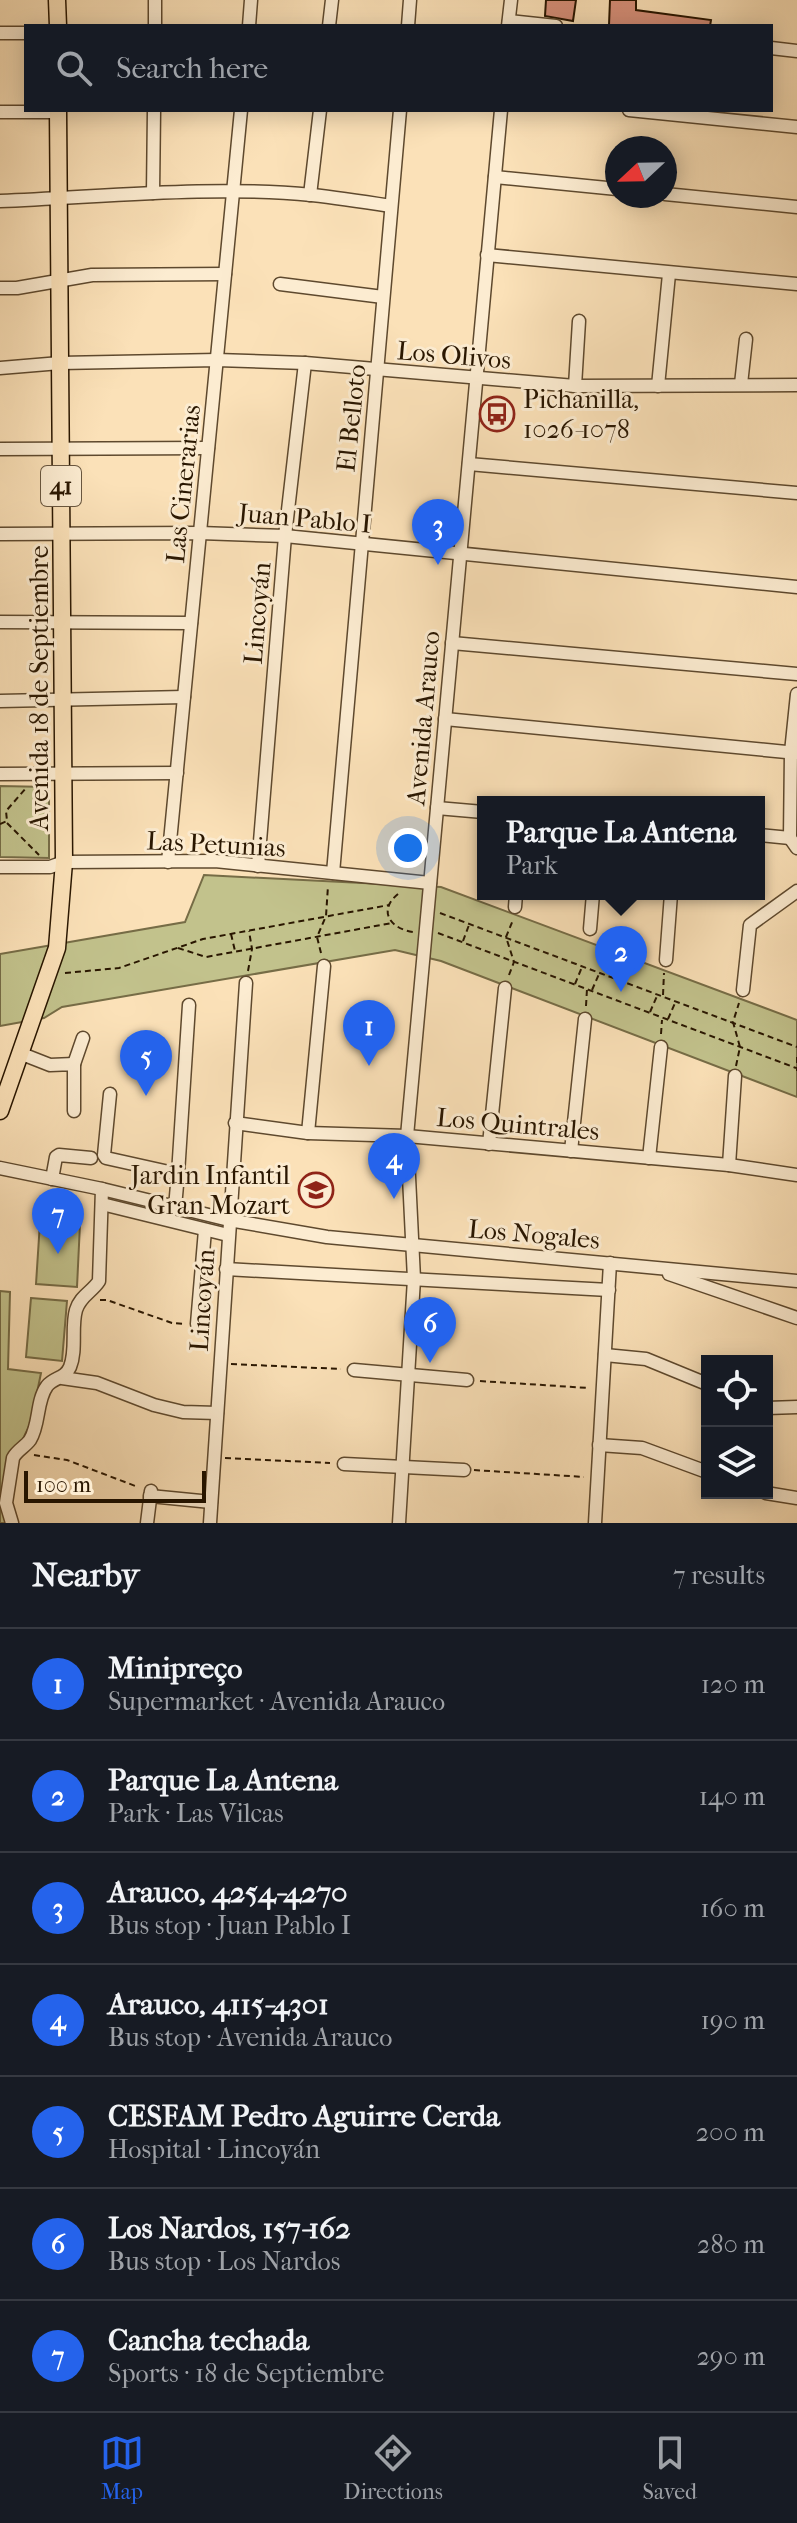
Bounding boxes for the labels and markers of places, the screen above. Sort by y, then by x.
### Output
place label: Pichanilla, 1026-1078 [523,384,639,445]
bus stop icon: Pichanilla, 1026-1078 [478,395,516,433]
pin: 3 [412,499,464,565]
pin: 2 [595,926,647,992]
pin: 1 [343,1000,395,1066]
pin: 5 [120,1030,172,1096]
pin: 4 [368,1133,420,1199]
place label: Jardin Infantil Gran Mozart [129,1160,291,1221]
school or university icon: Jardin Infantil Gran Mozart [297,1171,335,1209]
pin: 7 [32,1188,84,1254]
pin: 6 [404,1297,456,1363]

